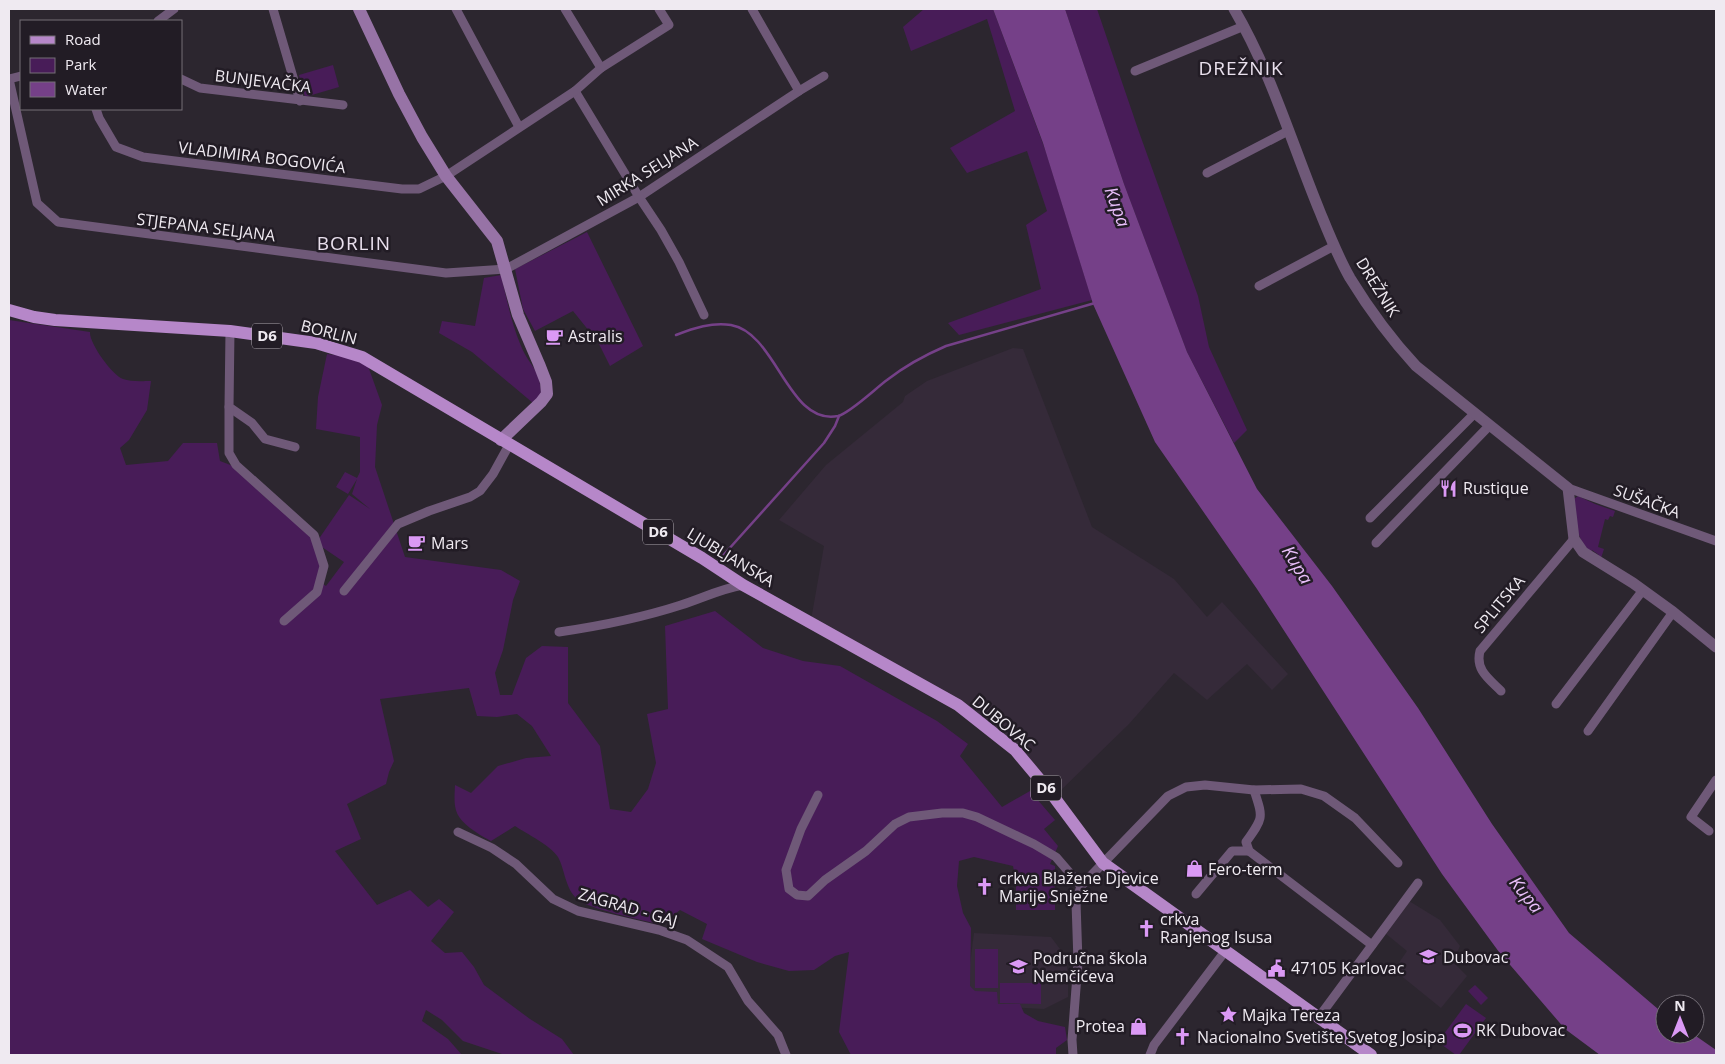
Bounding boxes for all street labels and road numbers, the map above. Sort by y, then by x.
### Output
street label: BUNJEVAČKA [214,64,313,98]
street label: MIRKA SELJANA [592,131,703,211]
street label: VLADIMIRA BOGOVIĆA [177,136,348,178]
street label: STJEPANA SELJANA [135,208,277,247]
street label: DREŽNIK [1351,253,1405,321]
street label: BORLIN [298,314,360,350]
road number: D6 [252,324,282,348]
street label: SUŠAČKA [1611,479,1684,523]
road number: D6 [643,520,673,544]
street label: LJUBLJANSKA [683,522,779,592]
street label: SPLITSKA [1468,570,1530,637]
street label: DUBOVAC [968,690,1040,756]
road number: D6 [1031,776,1061,800]
street label: ZAGRAD - GAJ [576,882,680,932]

